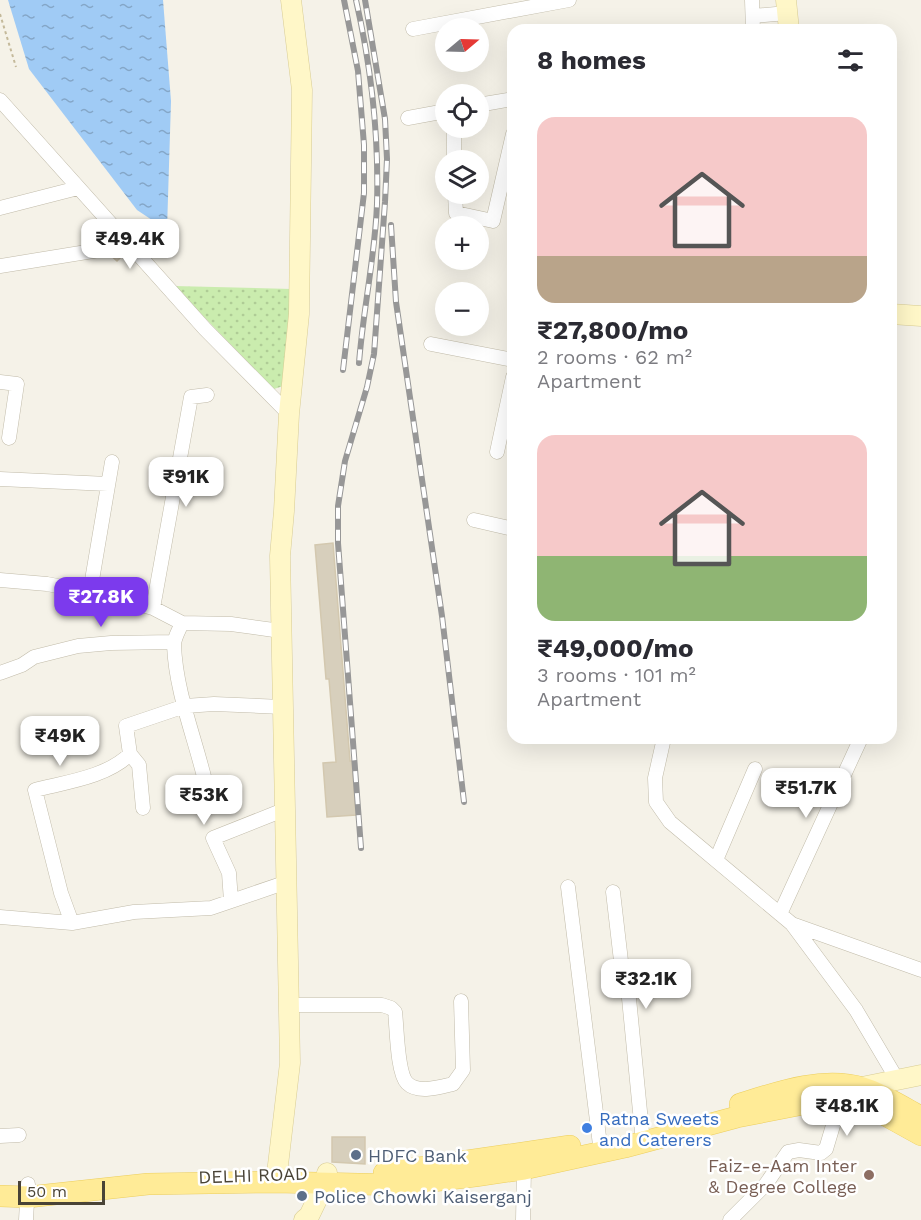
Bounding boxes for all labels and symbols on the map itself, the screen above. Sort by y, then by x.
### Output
north arrow [435,18,489,72]
pin: ₹49.4K [81,219,179,270]
pin: ₹91K [150,457,222,508]
pin: ₹27.8K [52,577,150,628]
pin: ₹49K [24,716,96,767]
pin: ₹51.7K [757,768,855,819]
pin: ₹53K [168,775,240,826]
pin: ₹32.1K [597,959,695,1010]
pin: ₹48.1K [798,1086,896,1137]
place label: Ratna Sweets and Caterers [599,1108,719,1150]
marker: Ratna Sweets and Caterers [580,1121,594,1135]
place label: HDFC Bank [368,1145,467,1166]
marker: HDFC Bank [349,1148,363,1162]
place label: Faiz-e-Aam Inter & Degree College [708,1155,857,1197]
street label: DELHI ROAD [198,1163,308,1187]
marker: Faiz-e-Aam Inter & Degree College [862,1168,876,1182]
scale bar [18,1178,105,1206]
place label: Police Chowki Kaiserganj [314,1186,532,1207]
marker: Police Chowki Kaiserganj [295,1189,309,1203]

